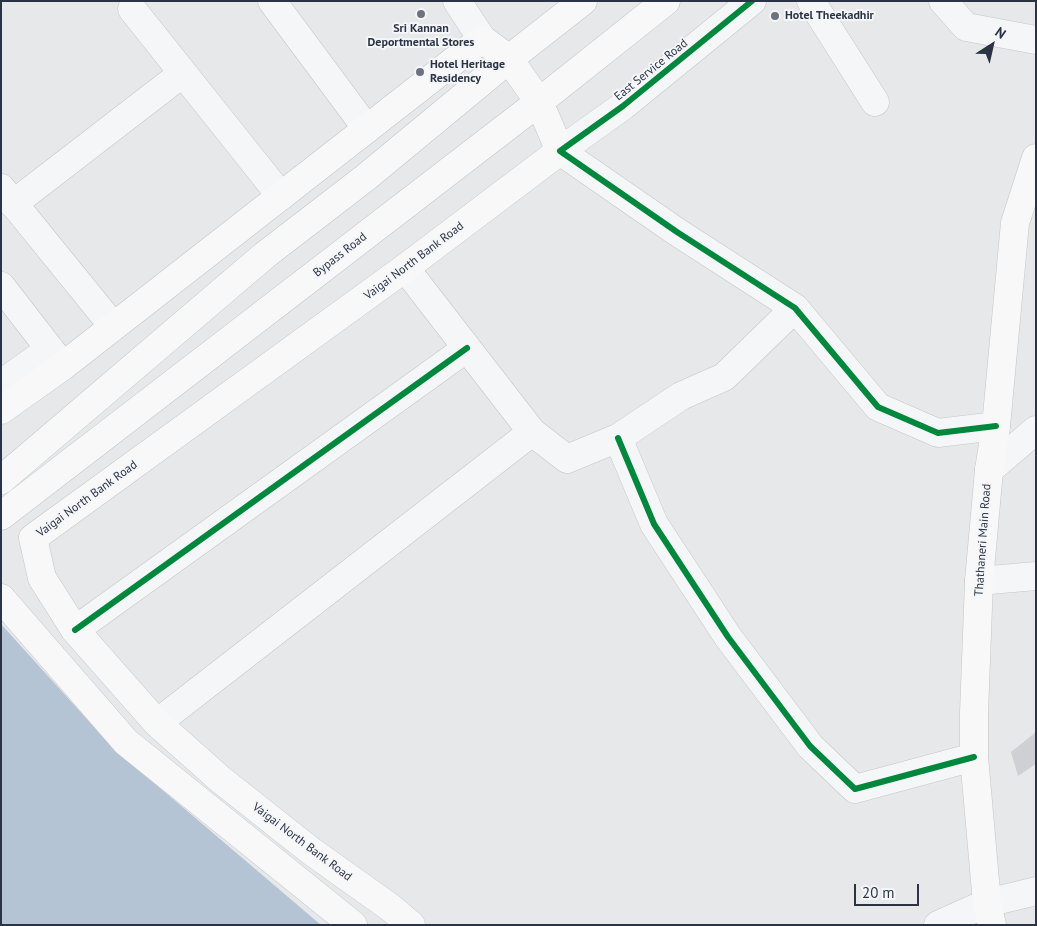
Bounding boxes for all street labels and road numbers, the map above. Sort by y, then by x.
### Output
street label: East Service Road [611,36,691,104]
street label: Vaigai North Bank Road [361,219,467,303]
street label: Bypass Road [310,230,370,280]
street label: Vaigai North Bank Road [34,458,140,540]
street label: Thathaneri Main Road [972,483,994,597]
street label: Vaigai North Bank Road [249,800,355,884]

